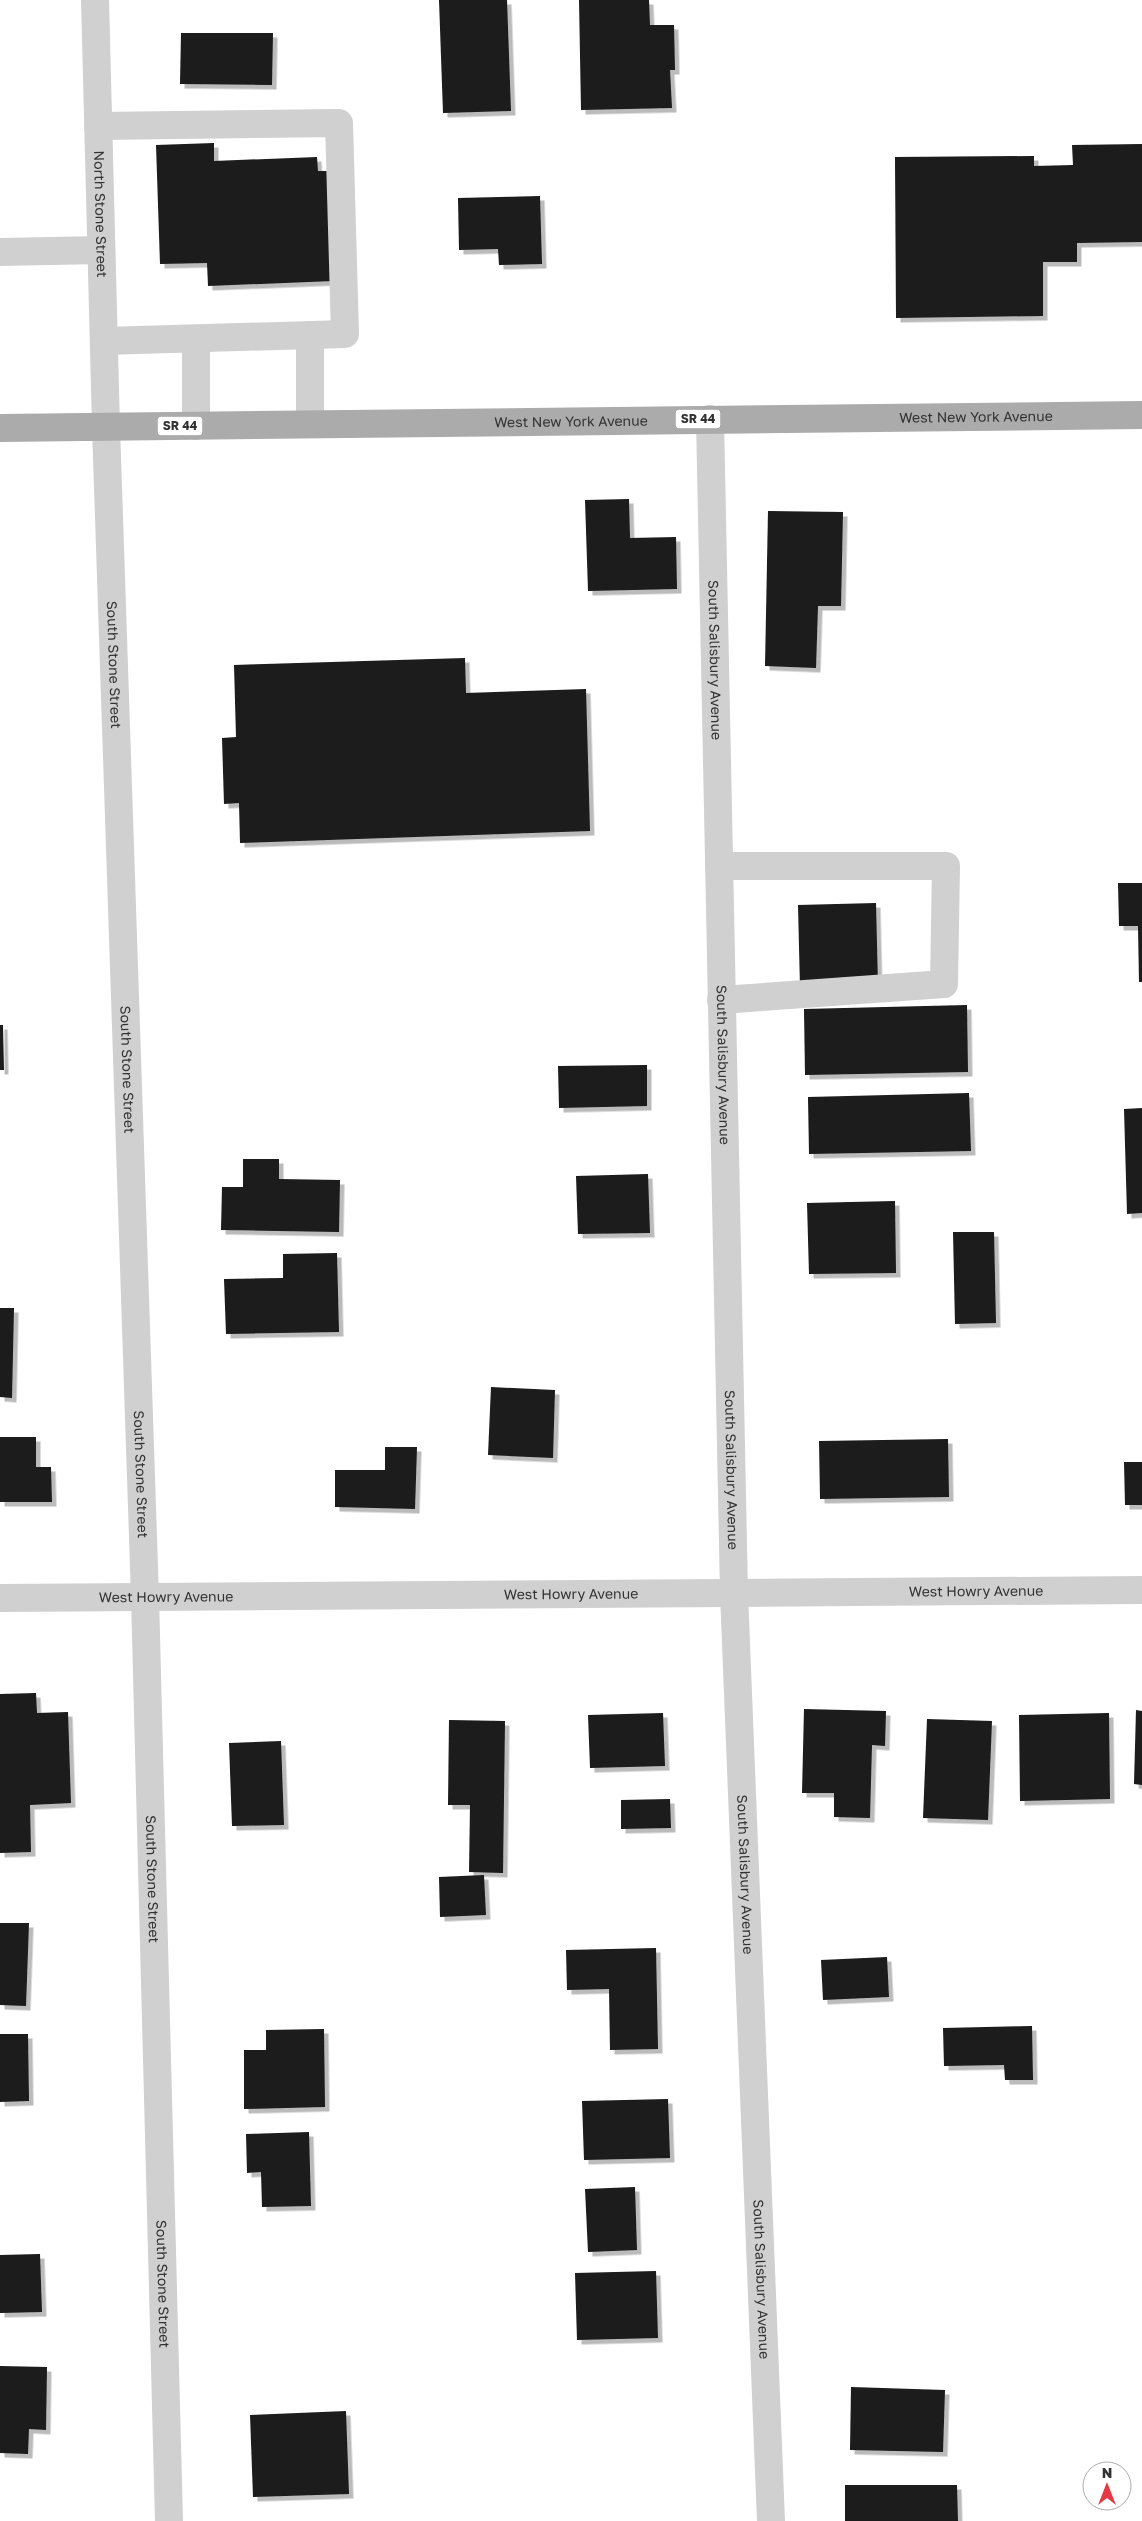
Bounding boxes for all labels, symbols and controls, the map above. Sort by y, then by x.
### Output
street label: North Stone Street [91,150,111,278]
street label: West New York Avenue [899,407,1053,426]
road number: SR 44 [676,409,720,428]
street label: West New York Avenue [494,412,648,430]
road number: SR 44 [158,416,202,436]
street label: South Salisbury Avenue [705,580,726,740]
street label: South Stone Street [104,600,125,729]
street label: South Salisbury Avenue [714,985,734,1145]
street label: South Stone Street [117,1005,139,1134]
street label: South Salisbury Avenue [722,1390,742,1550]
street label: South Stone Street [131,1410,152,1539]
street label: West Howry Avenue [909,1582,1043,1600]
street label: West Howry Avenue [504,1585,638,1602]
street label: West Howry Avenue [99,1587,233,1605]
street label: South Salisbury Avenue [734,1794,757,1955]
street label: South Stone Street [143,1815,163,1943]
street label: South Salisbury Avenue [750,2199,774,2359]
street label: South Stone Street [153,2220,174,2348]
north arrow [1082,2461,1132,2511]
text: N [1102,2464,1112,2481]

